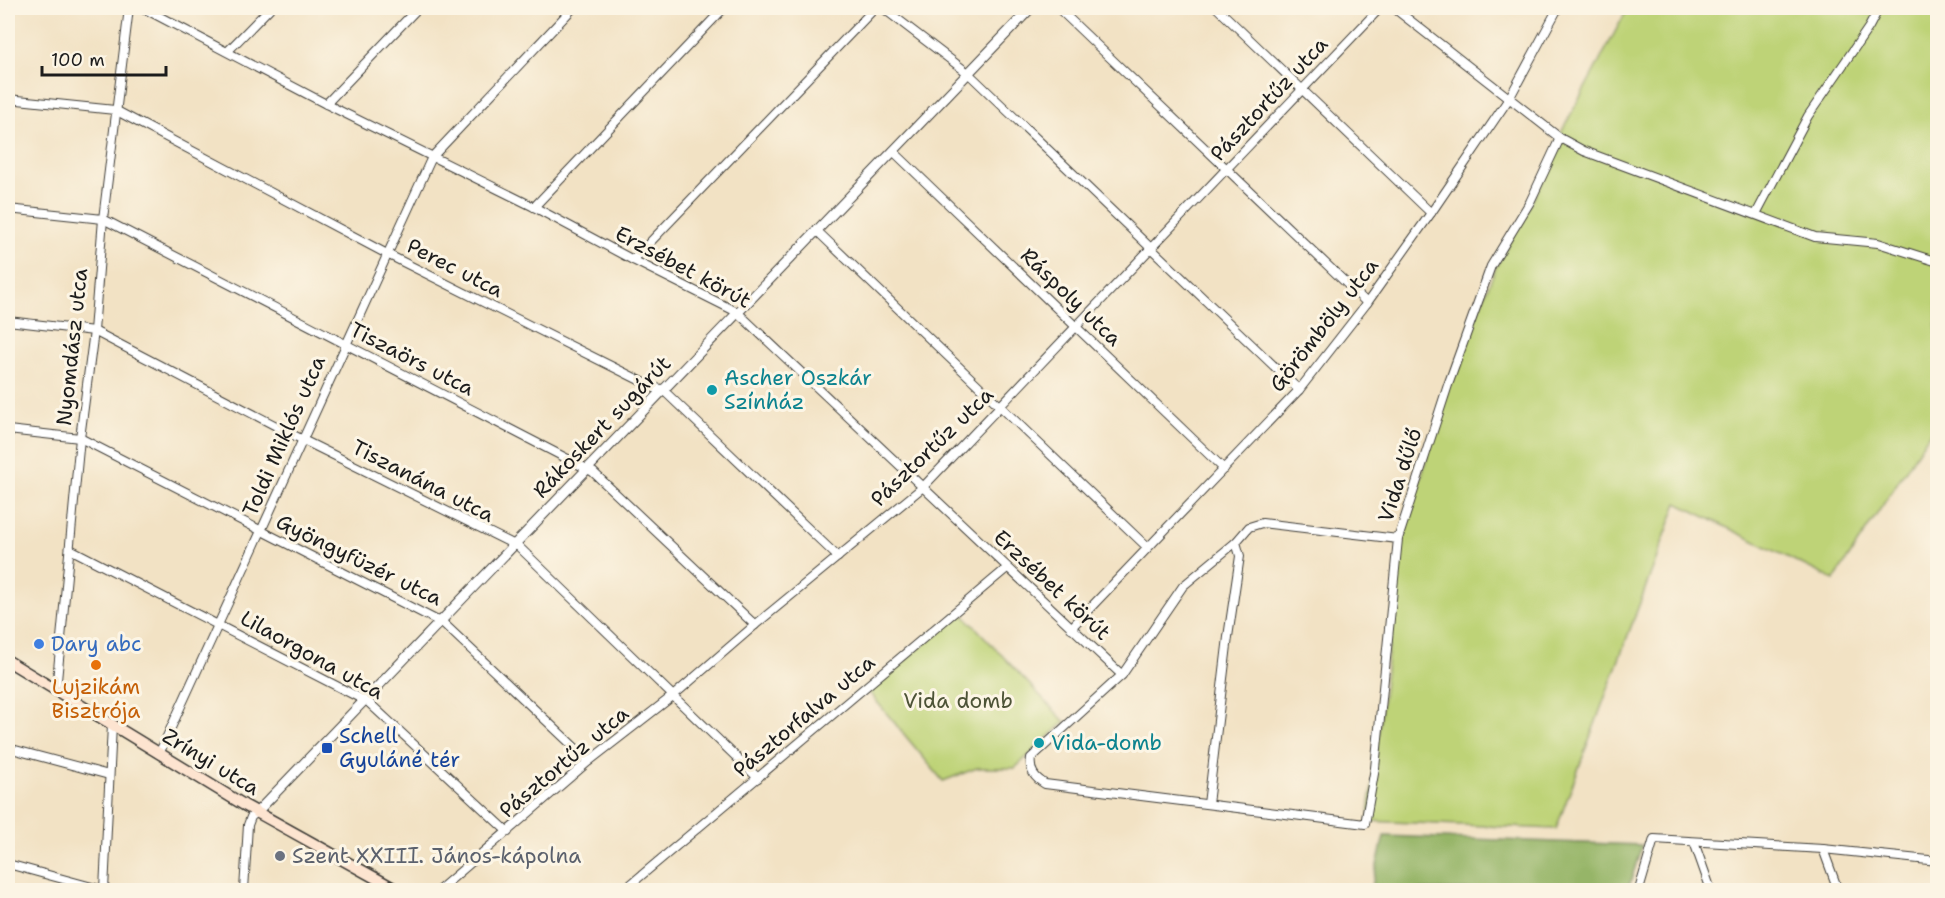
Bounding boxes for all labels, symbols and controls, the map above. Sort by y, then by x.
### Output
street label: Pásztortűz utca [1204,31,1334,167]
scale bar [42,39,166,77]
text: 100 m [51,48,105,72]
street label: Erzsébet körút [610,219,756,315]
street label: Perec utca [402,232,508,304]
street label: Ráspoly utca [1014,242,1128,352]
street label: Görömböly utca [1263,253,1385,397]
street label: Nyomdász utca [50,267,94,427]
street label: Tiszaörs utca [345,316,479,402]
street label: Rákoskert sugárút [527,350,677,504]
street label: Toldi Miklós utca [236,351,332,521]
place label: Ascher Oszkár Színház [724,364,872,416]
street label: Pásztortűz utca [865,381,999,513]
marker: Ascher Oszkár Színház [705,383,719,397]
street label: Vida dűlő [1372,424,1428,526]
street label: Tiszanána utca [347,433,499,529]
street label: Gyöngyfüzér utca [271,508,447,612]
street label: Erzsébet körút [988,524,1116,646]
street label: Lilaorgona utca [235,604,389,706]
place label: Dary abc [51,630,142,658]
marker: Dary abc [32,637,46,651]
street label: Pásztorfalva utca [727,648,881,784]
marker: Lujzikám Bisztrója [89,658,103,672]
place label: Lujzikám Bisztrója [52,673,140,725]
park label: Vida domb [903,687,1013,715]
street label: Pásztortűz utca [494,700,634,824]
street label: Zrínyi utca [157,722,265,802]
place label: Schell Gyuláné tér [339,722,460,774]
place label: Vida-domb [1051,729,1162,757]
marker: Vida-domb [1032,736,1046,750]
marker: Schell Gyuláné tér [320,741,334,755]
place label: Szent XXIII. János-kápolna [292,842,581,870]
marker: Szent XXIII. János-kápolna [273,849,287,863]

